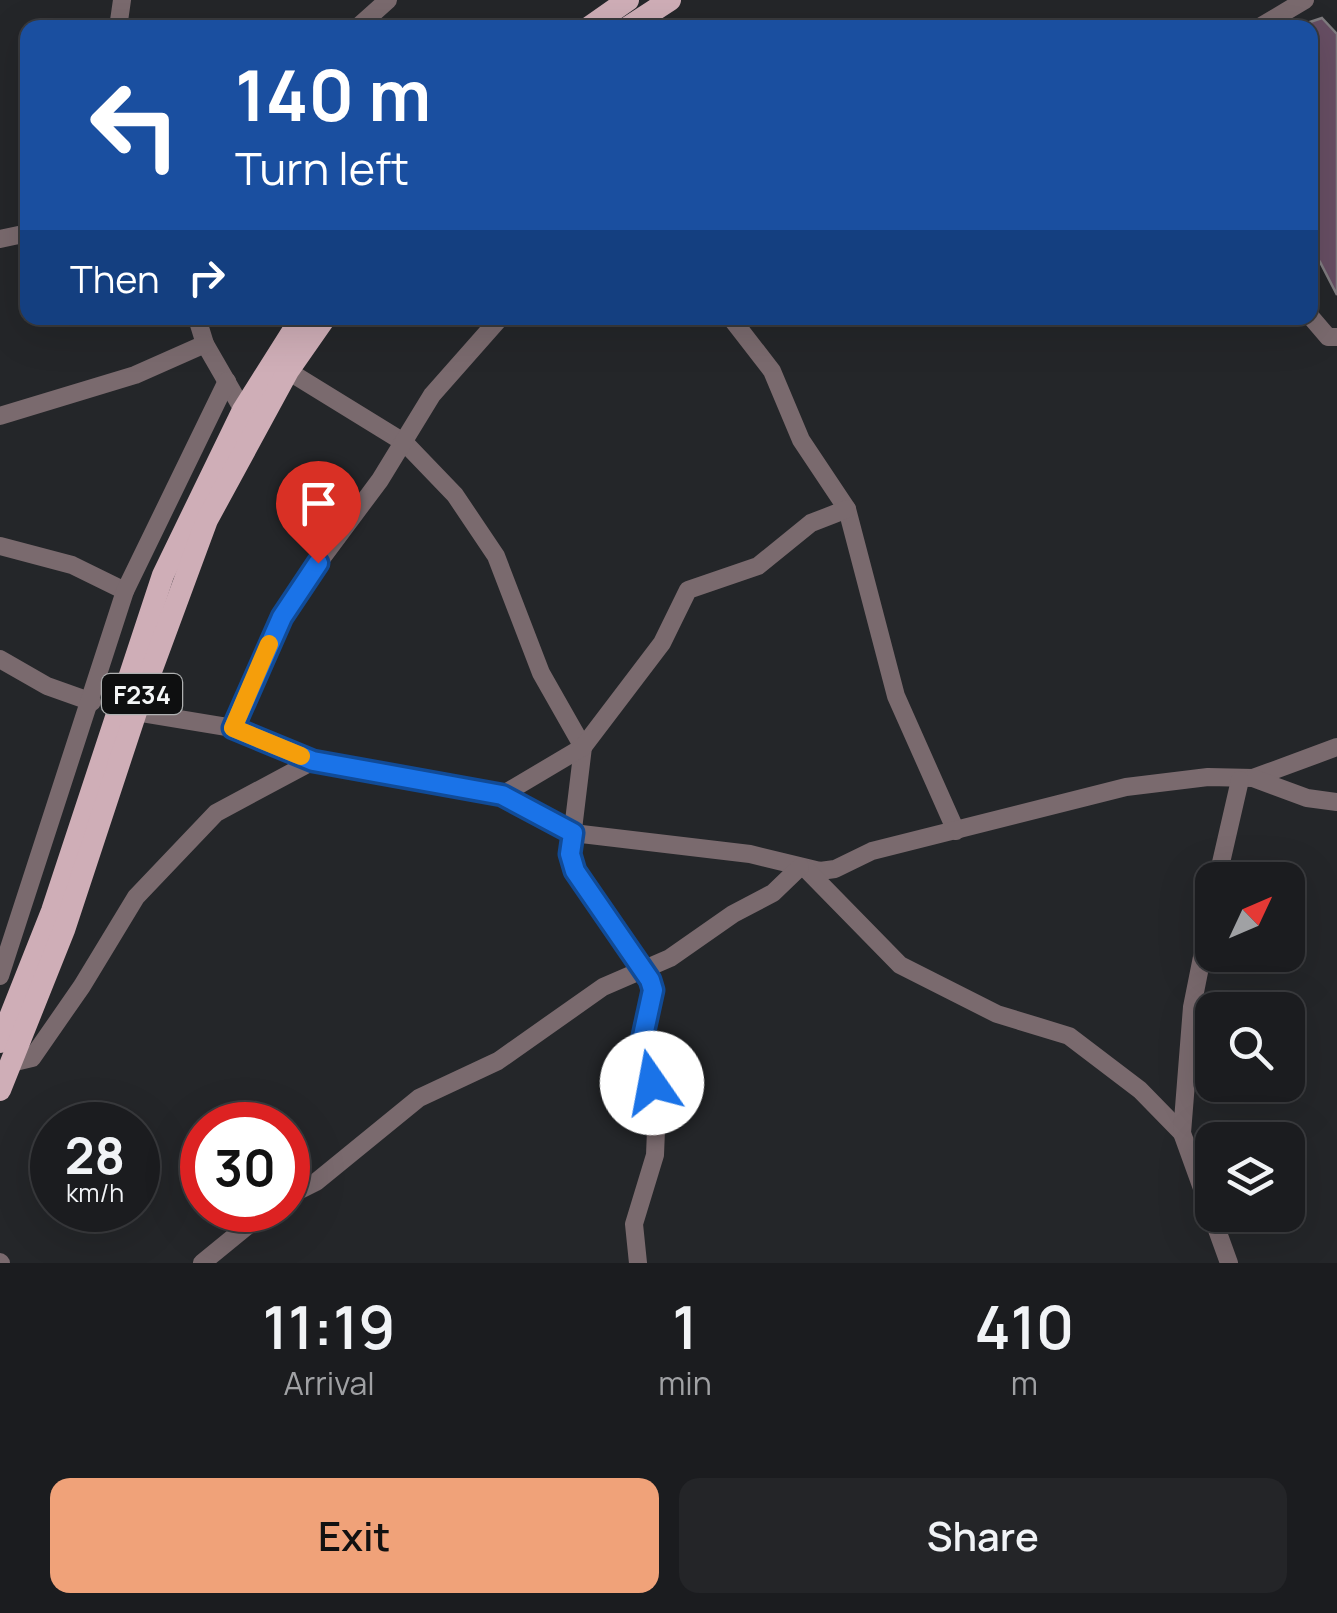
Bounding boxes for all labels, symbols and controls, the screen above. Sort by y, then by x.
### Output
text: 140 m [235,46,431,142]
icon: left [70,60,200,190]
text: Turn left [235,137,409,199]
icon: right [179,250,234,305]
text: Then [70,252,159,304]
pin [276,461,361,564]
icon: arrive [291,476,346,531]
road number: F234 [102,674,182,714]
north arrow [1195,862,1305,972]
map controls [1195,862,1305,1232]
button: search [1195,992,1305,1102]
position arrow [600,1031,704,1135]
speed limit sign: 30 [180,1102,310,1232]
text: 28 [65,1121,125,1189]
button: layers [1195,1122,1305,1232]
text: km/h [66,1175,124,1210]
text: 11:19 [263,1285,396,1367]
text: 1 [672,1285,698,1367]
text: 410 [974,1285,1074,1367]
text: Arrival [283,1361,375,1405]
text: min [658,1361,712,1405]
text: m [1011,1361,1038,1405]
button: Exit [50,1478,659,1593]
button: Share [679,1478,1287,1593]

